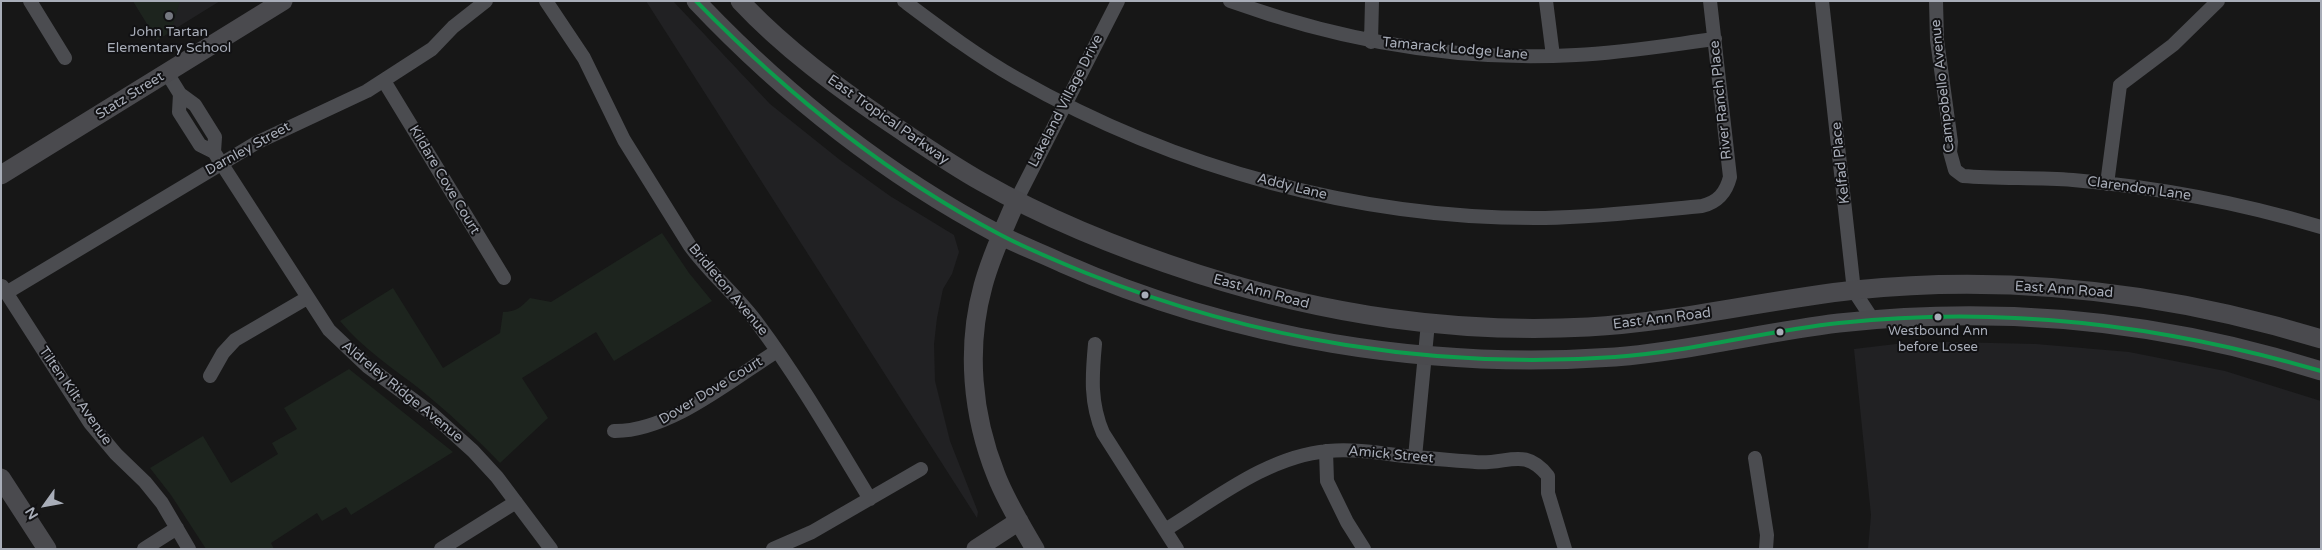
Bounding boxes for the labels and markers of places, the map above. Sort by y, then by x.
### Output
marker: John Tartan Elementary School [163,10,175,22]
place label: John Tartan Elementary School [107,24,231,56]
unlabelled marker [1140,290,1150,300]
marker: Westbound Ann before Losee [1933,312,1943,322]
place label: Westbound Ann before Losee [1888,324,1988,355]
unlabelled marker [1775,327,1785,337]

